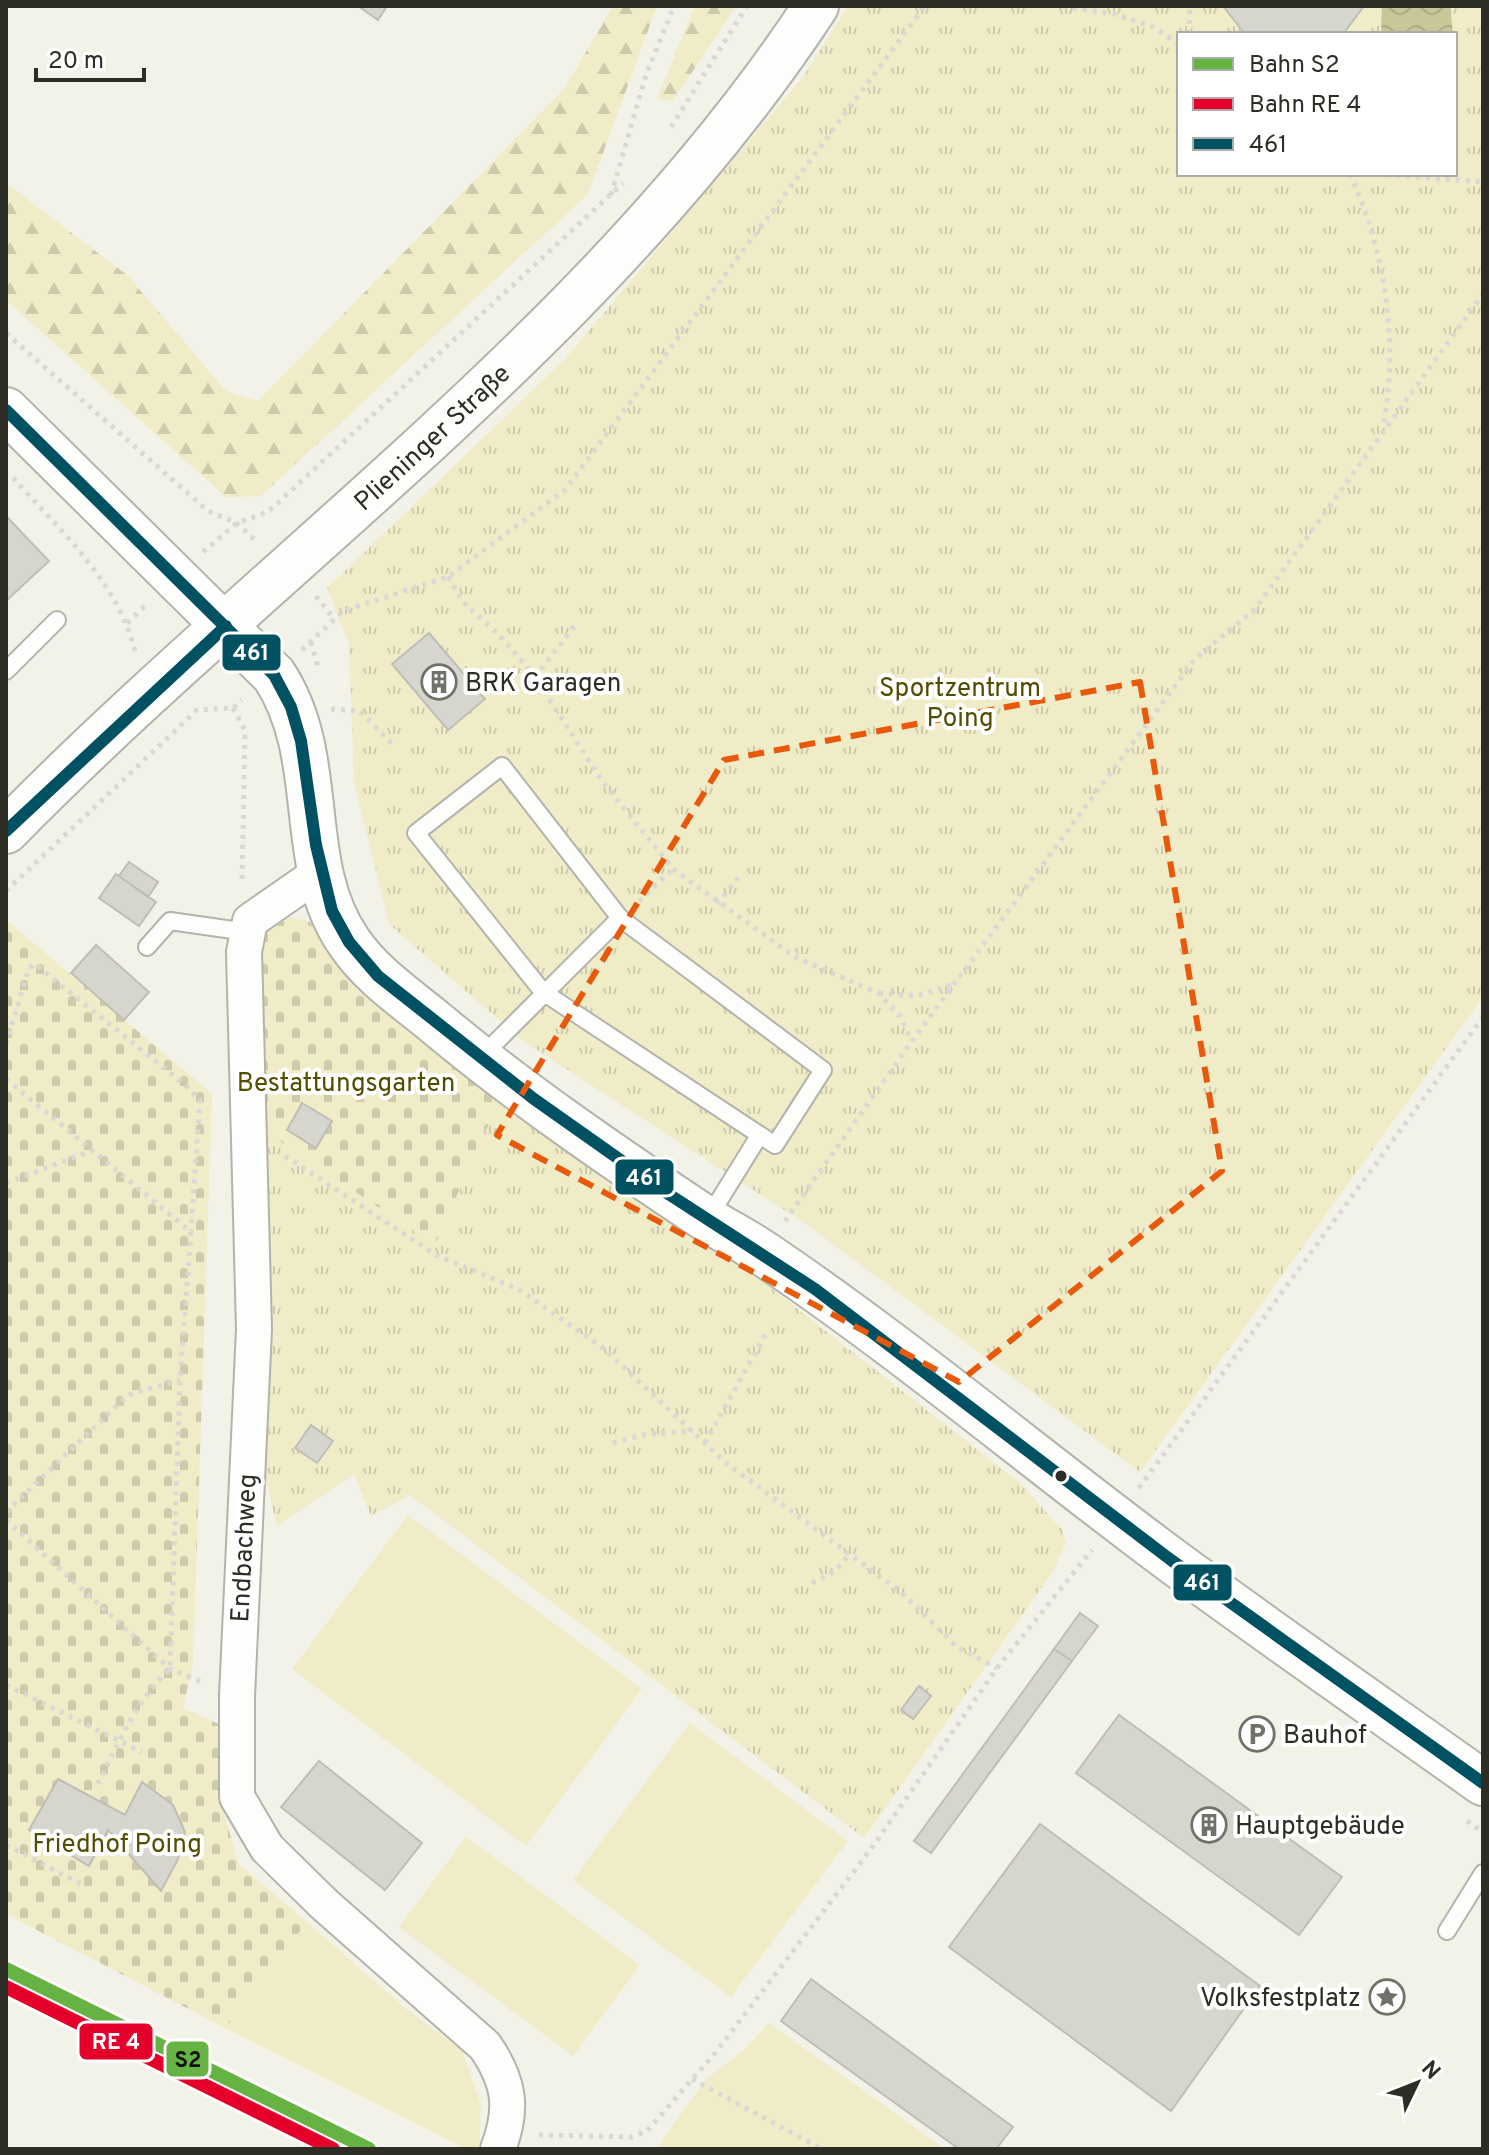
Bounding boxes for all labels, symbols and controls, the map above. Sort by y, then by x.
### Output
scale bar [36,32,144,82]
legend [1177,32,1457,176]
text: 20 m [48,47,104,77]
text: Bahn S2 [1249,51,1340,81]
text: Bahn RE 4 [1249,91,1361,121]
text: 461 [1249,131,1287,161]
street label: Plieninger Straße [348,359,518,519]
line badge: 461 [221,633,282,672]
text: 461 [233,641,269,668]
building icon: BRK Garagen [420,663,458,701]
place label: BRK Garagen [465,668,621,701]
park label: Sportzentrum Poing [879,673,1041,736]
park label: Bestattungsgarten [237,1068,455,1101]
line badge: 461 [614,1158,675,1196]
text: 461 [626,1166,662,1193]
unlabelled marker [1053,1468,1069,1484]
street label: Endbachweg [225,1473,266,1623]
line badge: 461 [1172,1563,1233,1602]
text: 461 [1184,1571,1220,1598]
parking icon: Bauhof [1238,1715,1276,1753]
place label: Bauhof [1283,1720,1367,1753]
building icon: Hauptgebäude [1190,1806,1228,1844]
place label: Hauptgebäude [1235,1811,1405,1844]
park label: Friedhof Poing [32,1829,202,1862]
place icon: Volksfestplatz [1368,1978,1406,2016]
place label: Volksfestplatz [1200,1983,1361,2016]
line badge: RE 4 [78,2022,154,2061]
text: RE 4 [92,2030,140,2057]
line badge: S2 [165,2040,210,2078]
north arrow [1377,2043,1457,2123]
text: S2 [175,2048,201,2075]
text: N [1415,2056,1445,2086]

